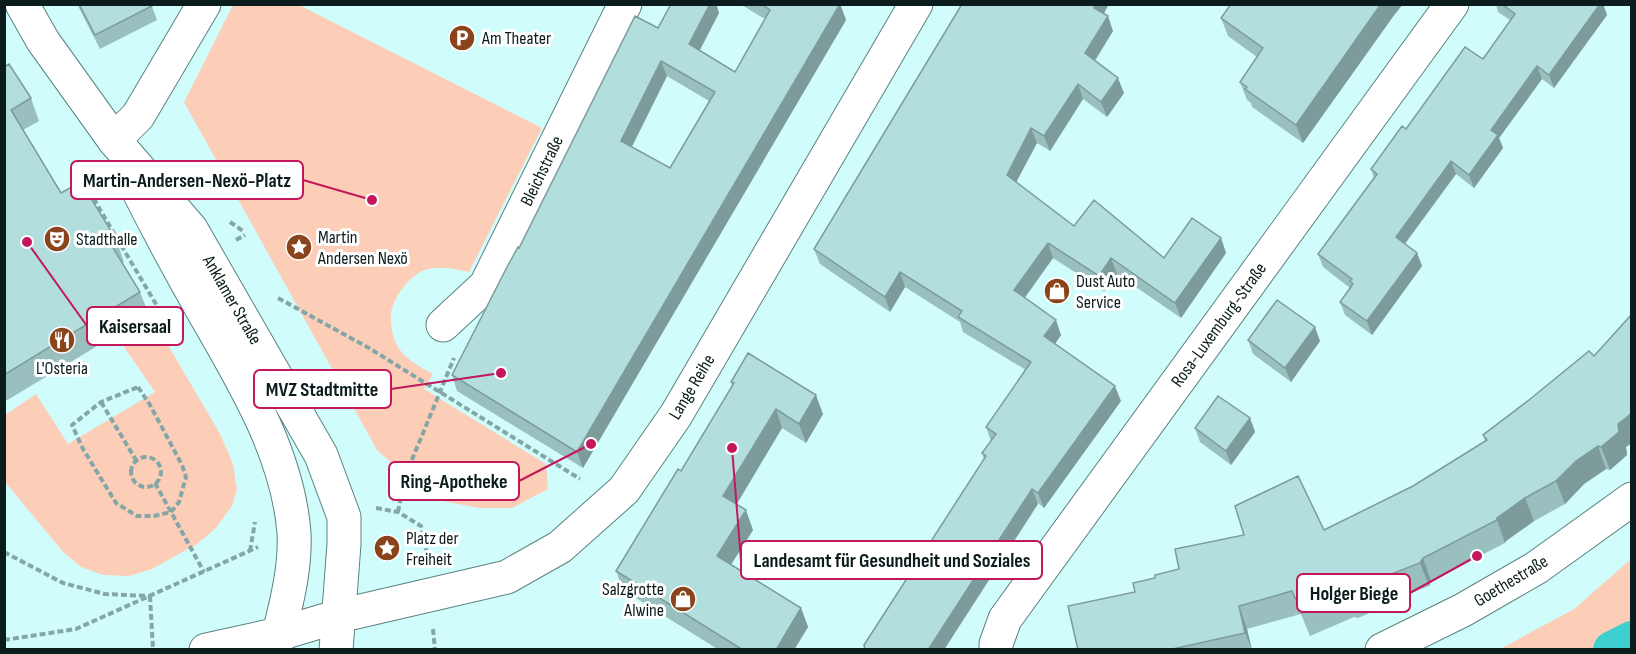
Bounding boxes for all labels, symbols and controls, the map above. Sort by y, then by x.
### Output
parking icon: Am Theater [447,23,477,53]
place label: Am Theater [481,28,551,49]
street label: Bleichstraße [516,133,568,209]
callout: Martin-Andersen-Nexö-Platz [71,161,303,199]
text: Martin-Andersen-Nexö-Platz [83,169,291,193]
theatre icon: Stadthalle [42,224,72,254]
place label: Martin Andersen Nexö [317,227,408,269]
place label: Stadthalle [76,229,138,250]
place icon: Martin Andersen Nexö [284,232,314,262]
street label: Anklamer Straße [198,251,266,348]
street label: Rosa-Luxemburg-Straße [1167,259,1271,391]
place label: Dust Auto Service [1076,271,1135,313]
shop icon: Dust Auto Service [1042,276,1072,306]
callout: Kaisersaal [87,307,183,345]
text: Kaisersaal [99,315,171,339]
restaurant icon: L'Osteria [47,325,77,355]
street label: Lange Reihe [664,351,720,423]
place label: L'Osteria [36,358,88,379]
callout: MVZ Stadtmitte [254,370,391,408]
text: MVZ Stadtmitte [266,378,378,402]
callout: Ring-Apotheke [389,462,519,500]
text: Ring-Apotheke [401,470,507,494]
place label: Platz der Freiheit [406,528,459,570]
place icon: Platz der Freiheit [372,533,402,563]
callout: Landesamt für Gesundheit und Soziales [741,541,1042,579]
text: Landesamt für Gesundheit und Soziales [753,549,1031,573]
street label: Goethestraße [1470,551,1552,611]
callout: Holger Biege [1297,574,1410,612]
place label: Salzgrotte Alwine [602,579,664,621]
text: Holger Biege [1310,582,1398,606]
shop icon: Salzgrotte Alwine [668,584,698,614]

